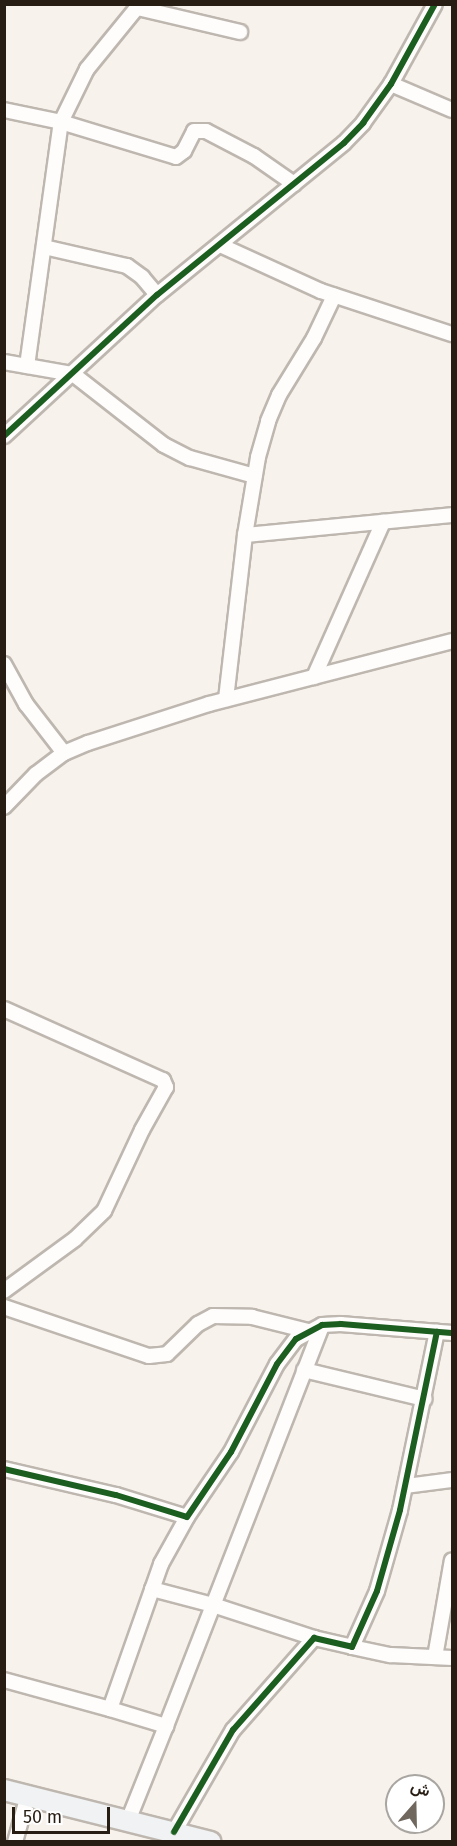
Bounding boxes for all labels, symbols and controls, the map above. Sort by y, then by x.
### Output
north arrow [385,1774,445,1834]
text: ش [408,1776,433,1801]
scale bar [15,1795,112,1833]
text: 50 m [23,1806,62,1828]

